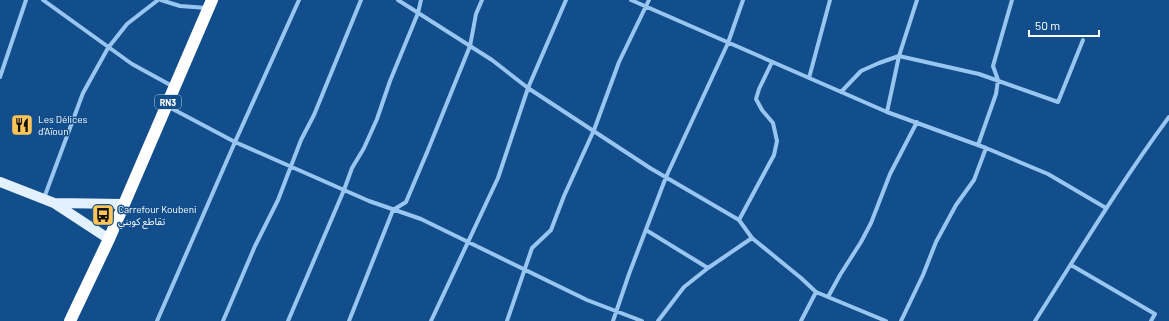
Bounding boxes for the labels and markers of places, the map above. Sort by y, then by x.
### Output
restaurant icon: Les Délices d'Aïoun [9,112,35,138]
place label: Les Délices d'Aïoun [38,113,88,137]
bus stop icon: Carrefour Koubeni تقاطع كوبني [90,202,116,228]
place label: Carrefour Koubeni تقاطع كوبني [118,203,197,229]

